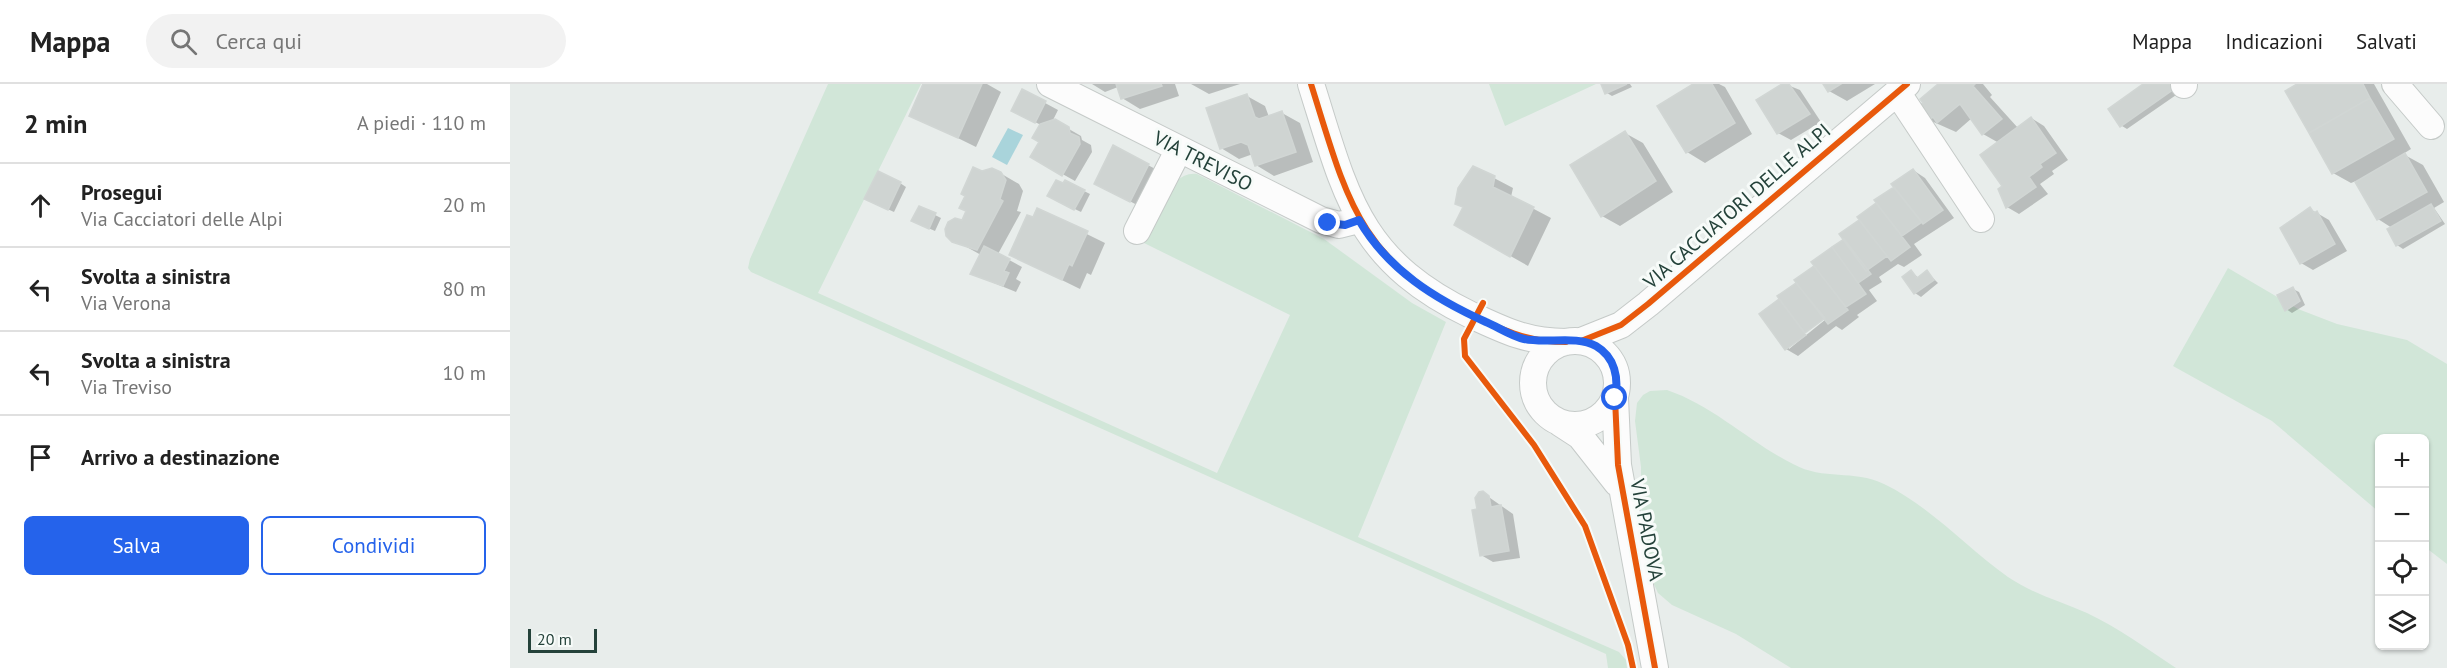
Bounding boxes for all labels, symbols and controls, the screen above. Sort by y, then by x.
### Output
search box [146,14,566,68]
text: Mappa [30,23,110,60]
icon: search [167,25,200,58]
text: Cerca qui [215,27,302,55]
text: Mappa [2132,28,2192,55]
text: Indicazioni [2225,28,2323,55]
text: Salvati [2356,28,2417,55]
text: 2 min [24,107,87,140]
text: A piedi · 110 m [357,110,486,136]
street label: VIA CACCIATORI DELLE ALPI [1637,118,1836,295]
street label: VIA TREVISO [1148,124,1257,197]
text: Prosegui [81,178,162,206]
icon: ahead [24,189,57,222]
text: 20 m [443,192,486,218]
text: Via Cacciatori delle Alpi [81,206,283,232]
route end [1314,209,1340,235]
text: Svolta a sinistra [81,262,231,290]
icon: left [24,273,57,306]
text: 80 m [443,276,486,302]
text: Via Verona [81,290,171,316]
text: Svolta a sinistra [81,346,231,374]
icon: left [24,357,57,390]
text: 10 m [443,360,486,386]
text: Via Treviso [81,374,172,400]
route start [1601,384,1627,410]
map controls [2375,434,2429,650]
button: + [2375,434,2429,488]
icon: arrive [24,441,57,474]
text: Arrivo a destinazione [81,443,280,471]
street label: VIA PADOVA [1624,476,1670,584]
button: − [2375,488,2429,542]
button: Salva [24,516,249,575]
button: Condividi [261,516,486,575]
button: locate [2375,542,2429,596]
button: layers [2375,596,2429,650]
scale bar [528,626,597,654]
text: 20 m [537,629,572,649]

